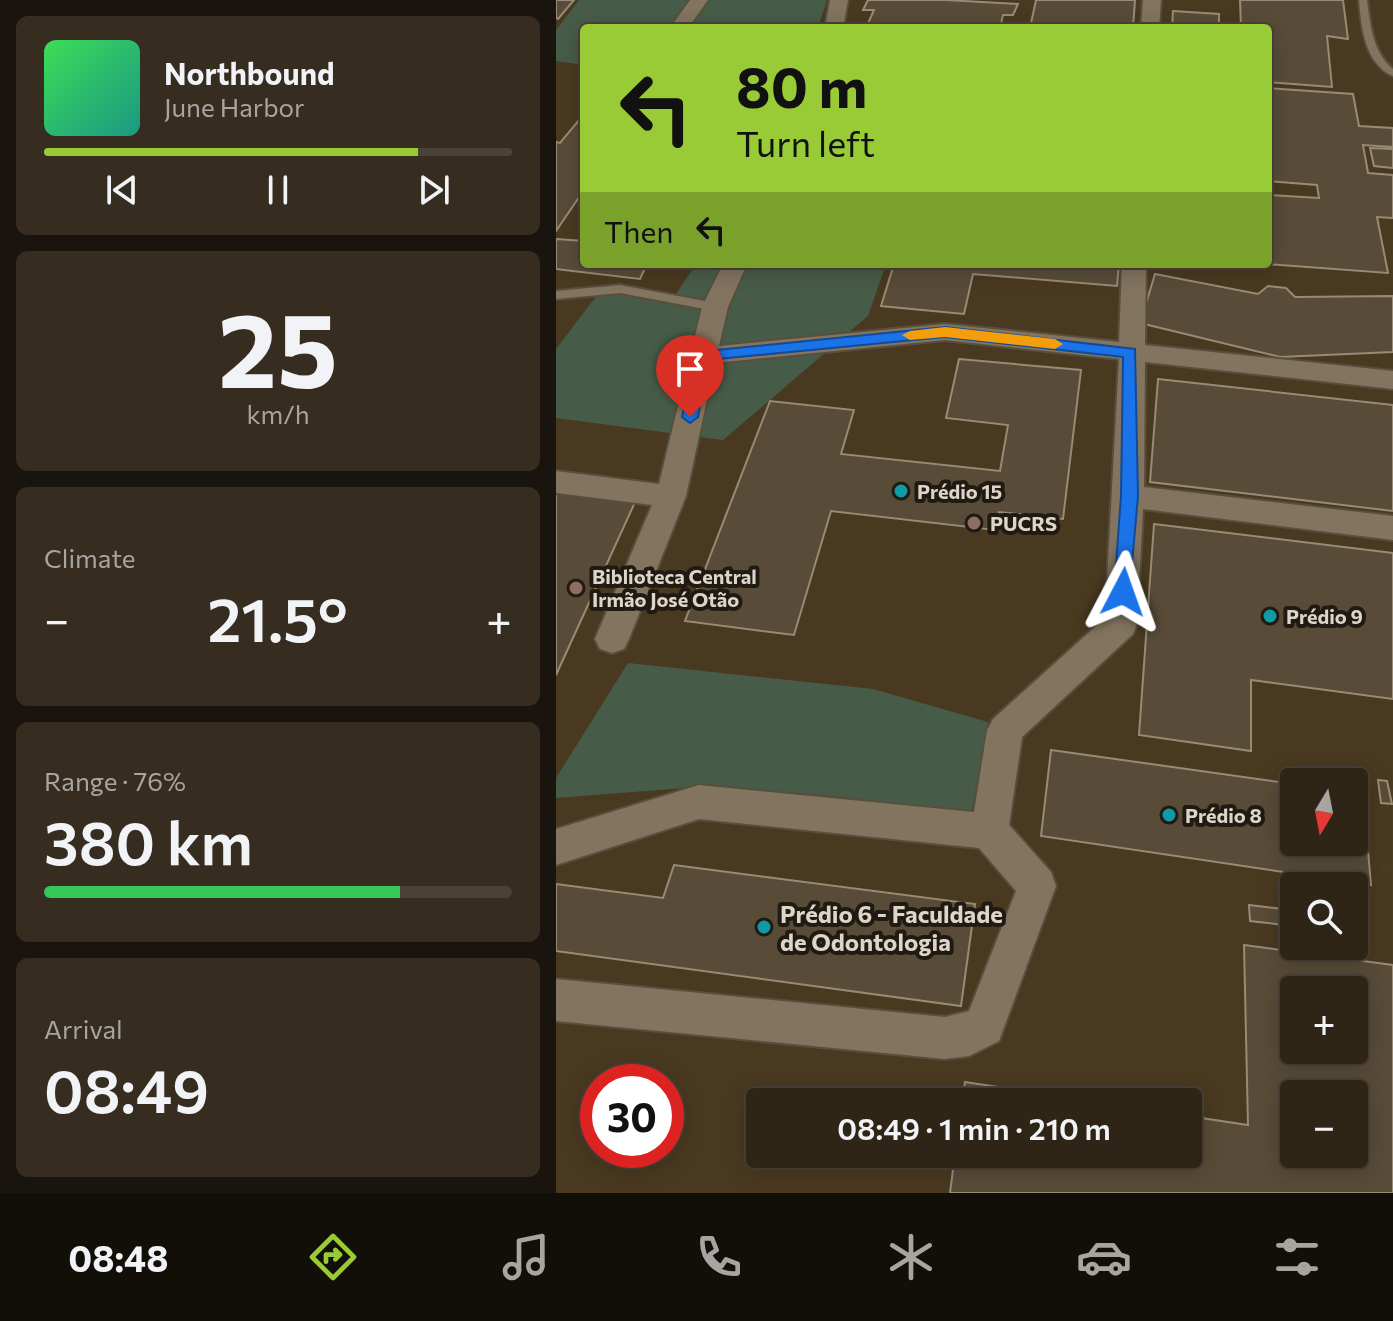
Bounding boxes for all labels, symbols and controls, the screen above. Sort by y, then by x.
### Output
text: 80 m [736,51,867,120]
text: Northbound [164,54,335,91]
icon: left [604,56,708,160]
text: June Harbor [164,91,304,122]
text: Turn left [736,120,875,164]
icon: previous [100,168,144,212]
icon: pause [256,168,300,212]
icon: next [412,168,456,212]
icon: left [689,208,733,252]
text: Then [604,212,673,249]
text: 25 [218,282,338,409]
pin [656,335,724,417]
icon: arrive [668,347,712,391]
text: km/h [246,398,310,429]
place label: Prédio 15 [917,479,1002,503]
marker: Prédio 15 [892,482,910,500]
place label: PUCRS [990,511,1057,535]
marker: PUCRS [965,514,983,532]
text: Climate [44,542,136,573]
position arrow [1081,550,1165,634]
place label: Biblioteca Central Irmão José Otão [592,564,757,611]
marker: Biblioteca Central Irmão José Otão [567,579,585,597]
text: 21.5° [207,581,348,654]
text: − [44,591,69,645]
text: + [486,591,512,645]
place label: Prédio 9 [1286,604,1363,628]
marker: Prédio 9 [1261,607,1279,625]
text: Range · 76% [44,765,186,796]
north arrow [1280,768,1368,856]
map controls [1280,768,1368,1168]
place label: Prédio 8 [1185,803,1262,827]
text: 380 km [44,804,253,877]
marker: Prédio 8 [1160,806,1178,824]
button: search [1280,872,1368,960]
place label: Prédio 6 - Faculdade de Odontologia [780,899,1003,956]
marker: Prédio 6 - Faculdade de Odontologia [755,918,773,936]
button: + [1280,976,1368,1064]
text: Arrival [44,1013,123,1044]
text: 08:49 [44,1052,209,1125]
speed limit sign: 30 [580,1064,684,1168]
button: − [1280,1080,1368,1168]
text: 08:49 · 1 min · 210 m [837,1109,1111,1146]
icon: directions [305,1229,361,1285]
icon: music [498,1229,554,1285]
icon: phone [691,1229,747,1285]
icon: climate [883,1229,939,1285]
icon: car [1076,1229,1132,1285]
icon: filters [1269,1229,1325,1285]
text: 08:48 [68,1235,168,1279]

